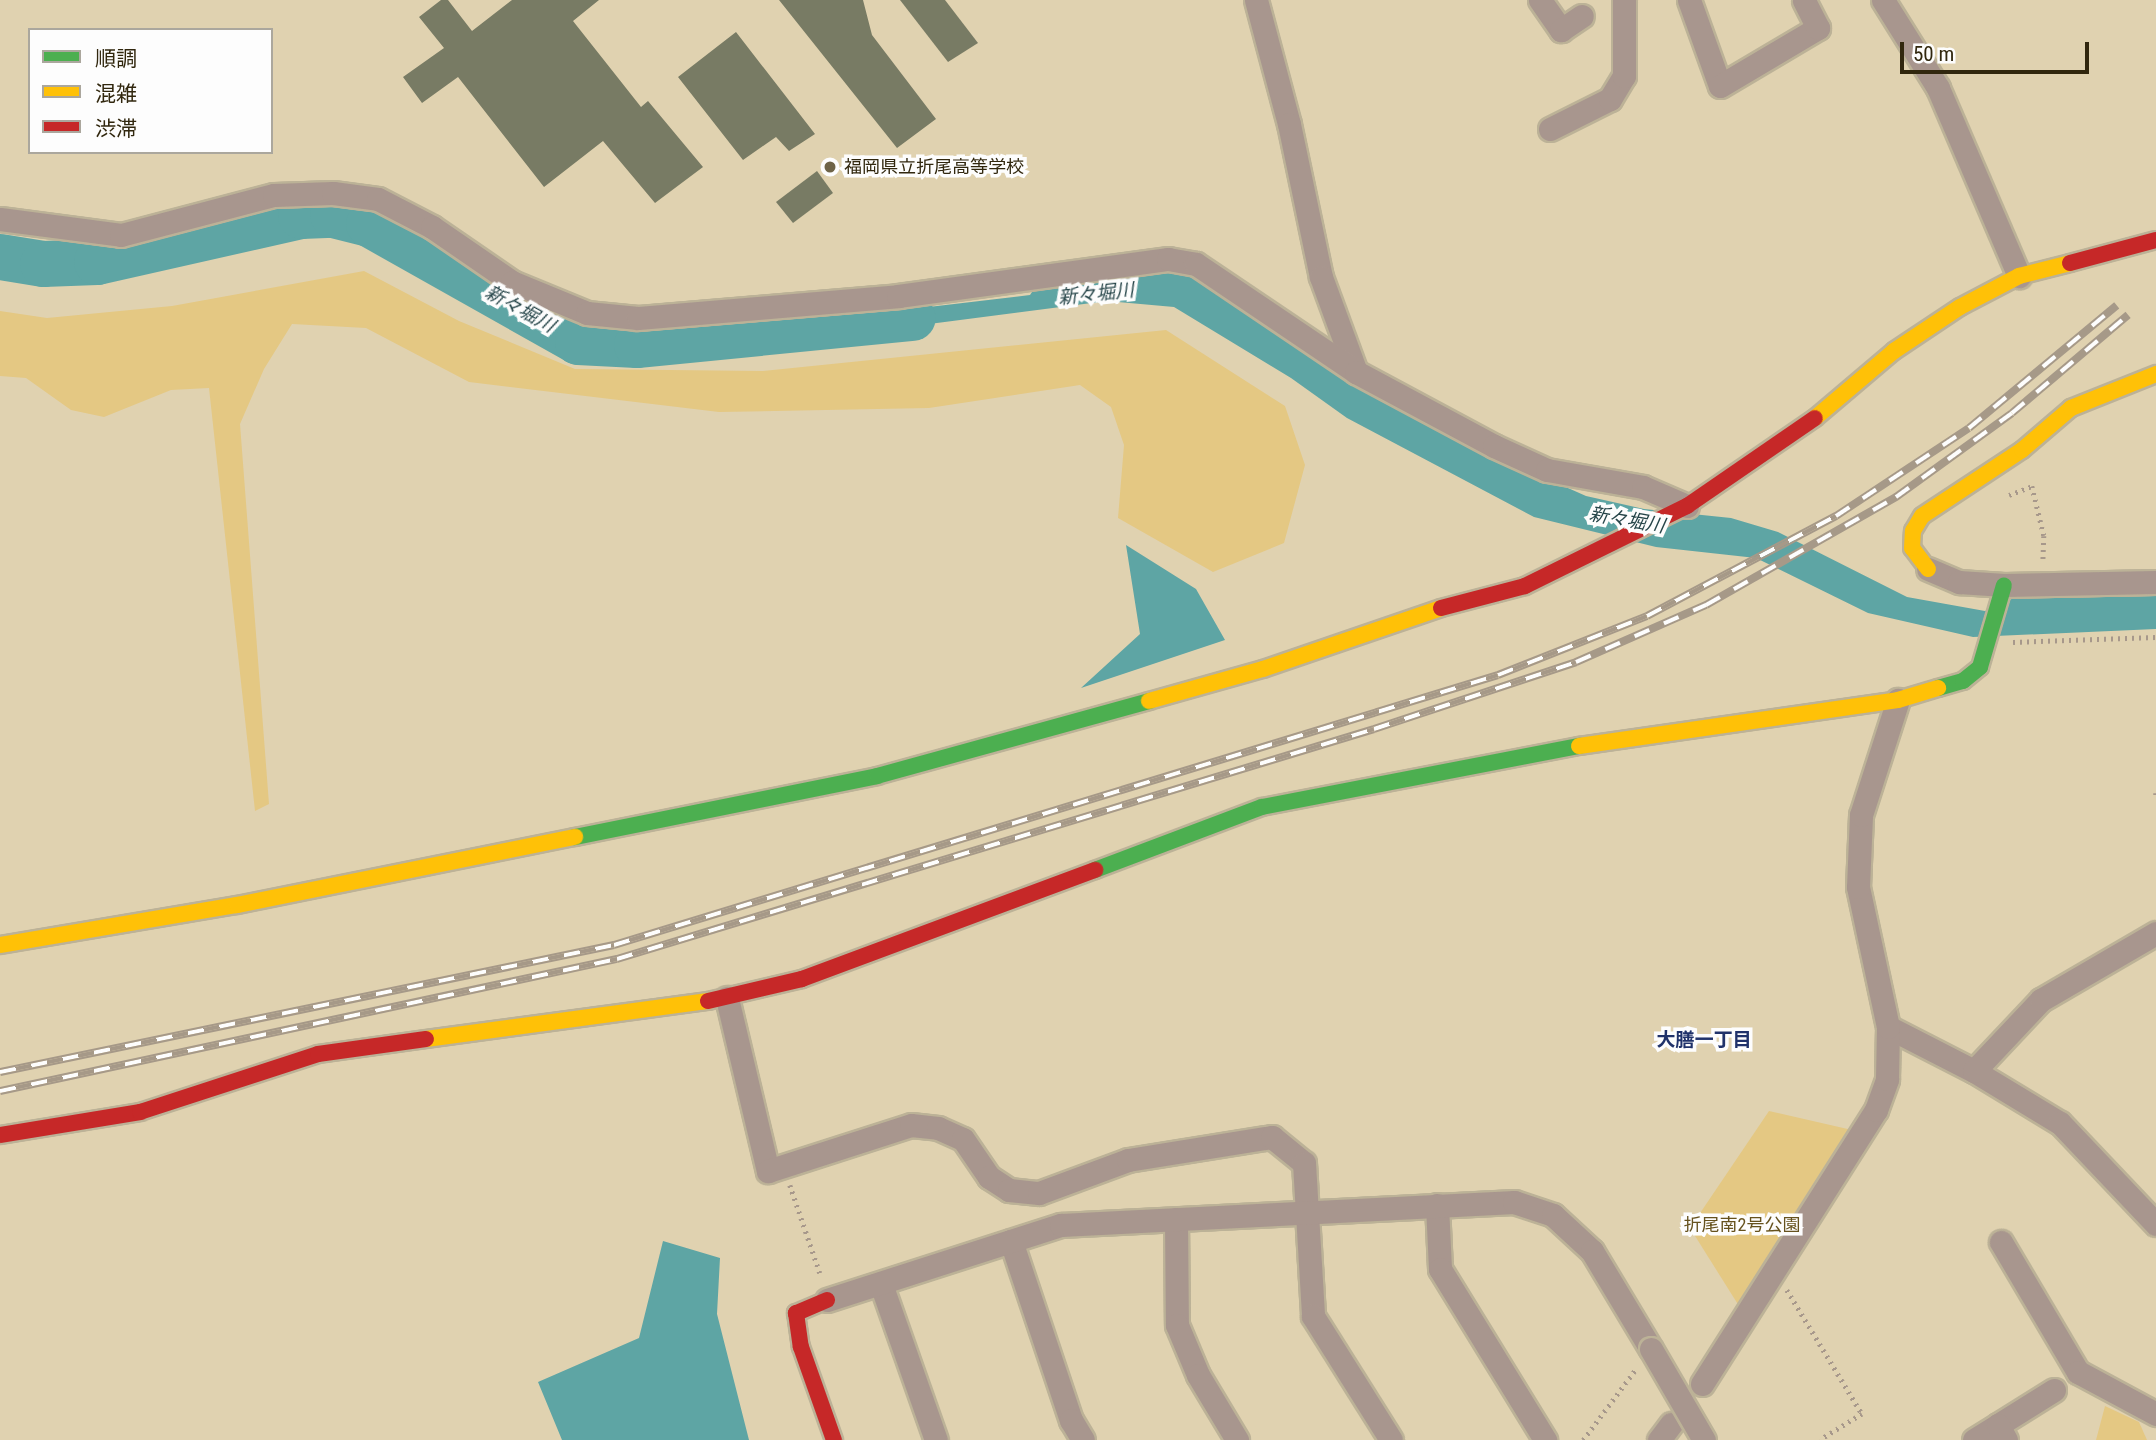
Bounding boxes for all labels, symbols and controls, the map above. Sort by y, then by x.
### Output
legend [28,28,273,154]
scale bar [1904,28,2093,72]
text: 50 m [1913,42,1954,66]
text: 順調 [95,47,137,71]
text: 混雑 [95,82,137,106]
text: 渋滞 [95,117,137,141]
place label: 福岡県立折尾高等学校 [844,156,1024,178]
marker: 福岡県立折尾高等学校 [822,159,838,175]
water label: 新々堀川 [1057,279,1135,309]
water label: 新々堀川 [481,281,559,337]
water label: 新々堀川 [1588,502,1666,538]
district label: 大膳一丁目 [1657,1029,1751,1051]
park label: 折尾南2号公園 [1684,1214,1800,1236]

